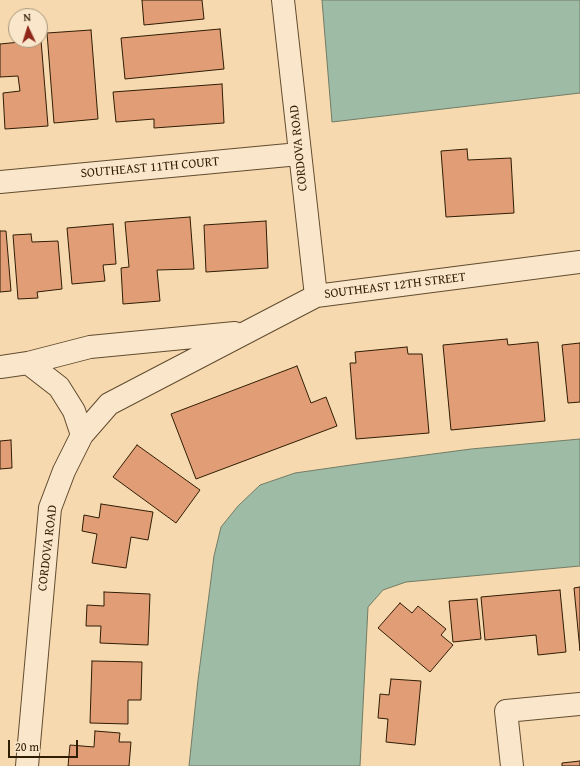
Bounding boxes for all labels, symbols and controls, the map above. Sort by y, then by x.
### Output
north arrow [8,8,48,48]
text: N [23,9,31,25]
street label: CORDOVA ROAD [287,104,311,192]
street label: SOUTHEAST 11TH COURT [80,154,220,182]
street label: SOUTHEAST 12TH STREET [323,270,467,302]
street label: CORDOVA ROAD [35,504,61,592]
scale bar [10,732,80,758]
text: 20 m [15,738,39,755]

